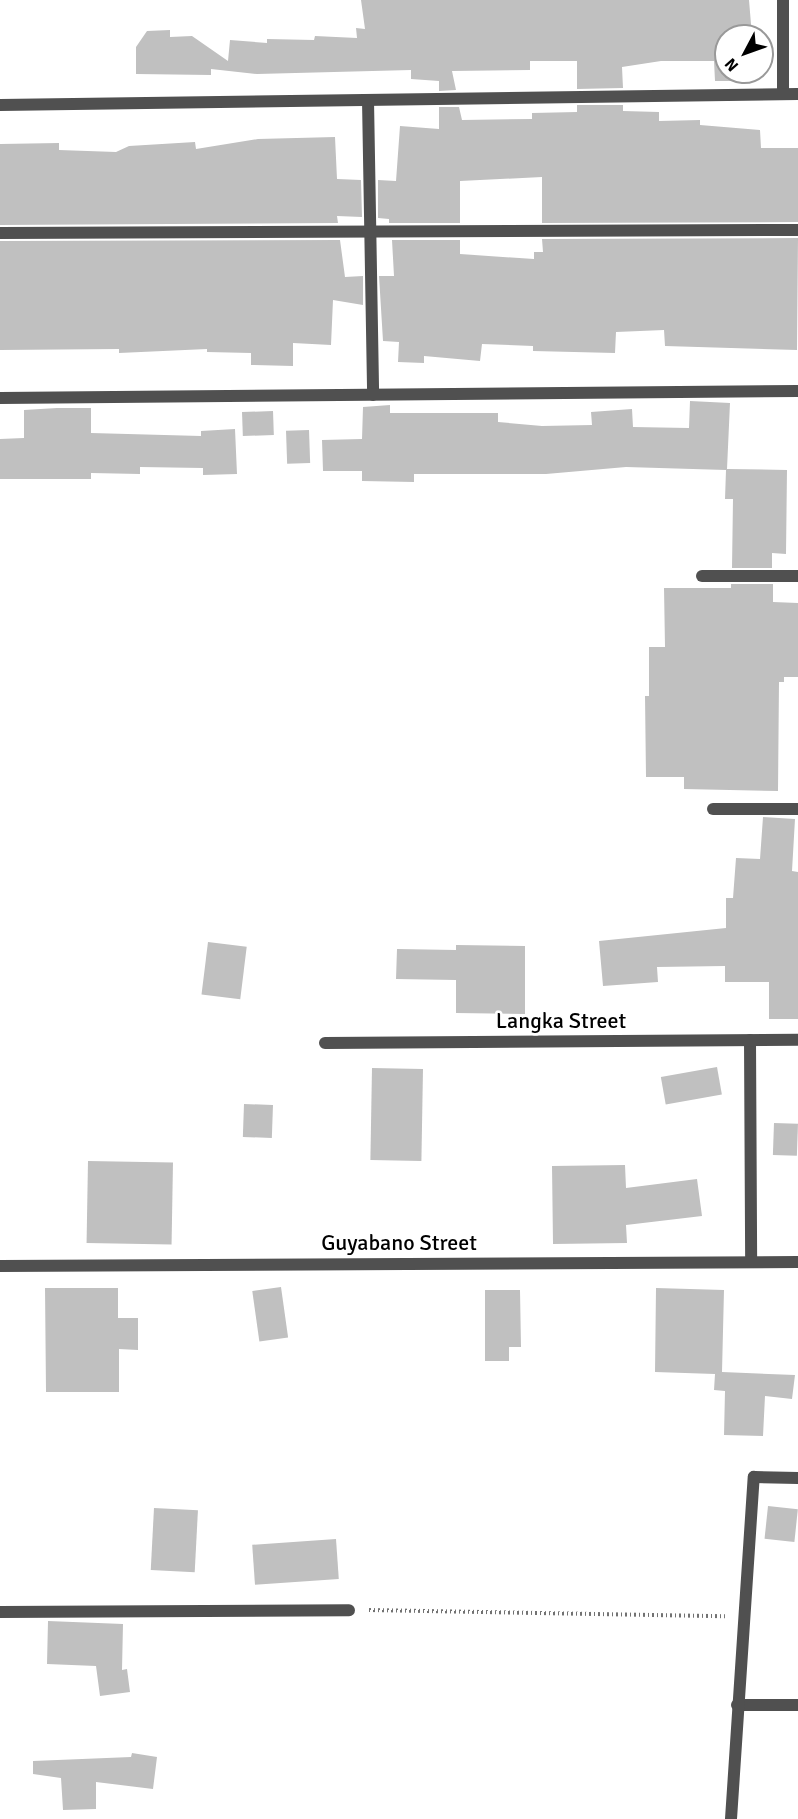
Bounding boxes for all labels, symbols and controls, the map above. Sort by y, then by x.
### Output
north arrow [714,24,774,84]
text: N [721,54,743,75]
street label: Langka Street [496,1008,626,1034]
street label: Guyabano Street [321,1230,477,1256]

